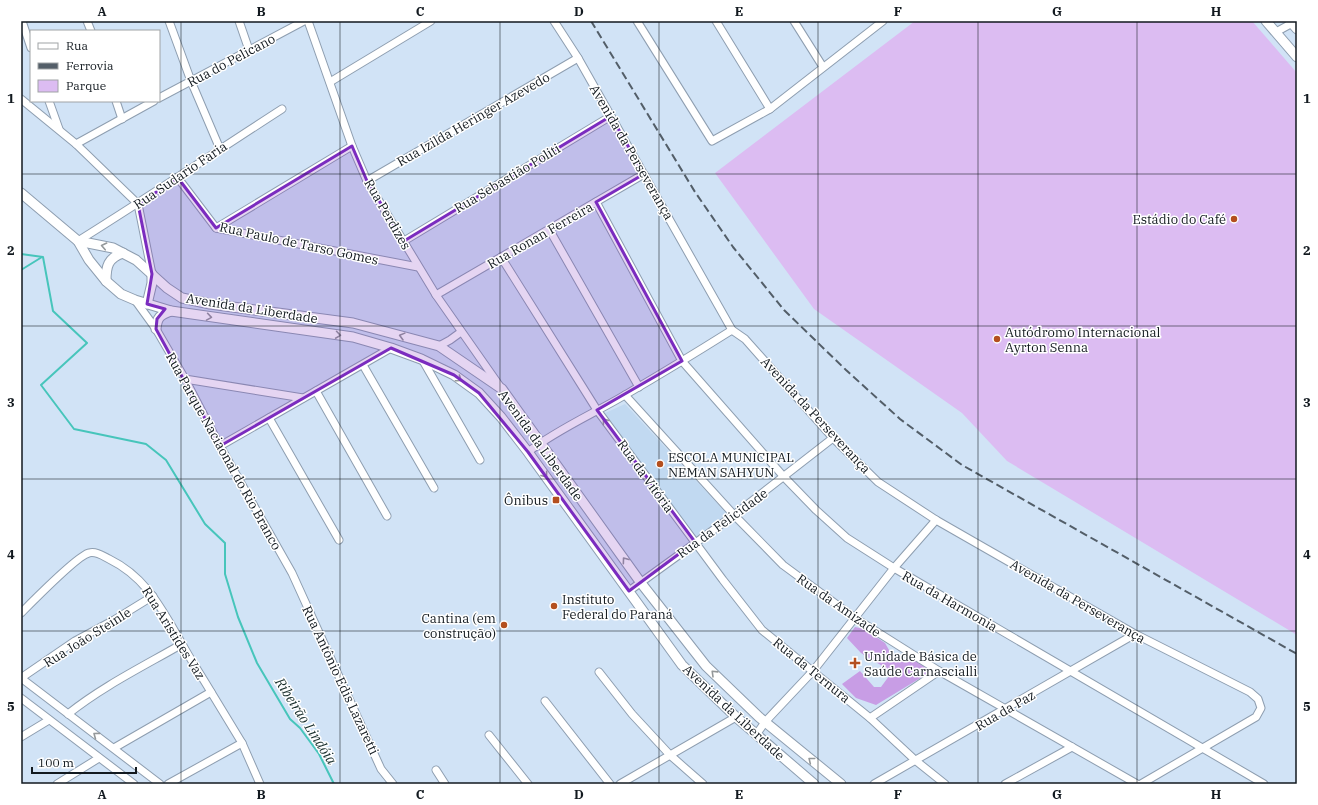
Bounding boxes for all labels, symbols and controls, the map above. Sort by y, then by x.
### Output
text: A [97,3,107,20]
text: B [256,3,266,20]
text: C [416,3,425,20]
text: D [574,3,584,20]
text: E [735,3,743,20]
text: F [894,3,902,20]
text: G [1052,3,1062,20]
text: H [1211,3,1222,20]
legend [30,30,160,102]
street label: Rua do Pelicano [184,30,278,91]
text: Rua [66,38,88,53]
text: Ferrovia [66,58,114,73]
street label: Rua Izilda Heringer Azevedo [394,69,553,170]
text: Parque [66,78,106,93]
street label: Avenida da Perseverança [586,82,677,223]
text: 1 [7,90,15,107]
text: 1 [1303,90,1311,107]
street label: Rua Sudario Faria [130,138,230,213]
street label: Rua Sebastião Politi [451,140,563,217]
street label: Rua Perdizes [360,176,415,253]
street label: Rua Ronan Ferreira [484,198,596,273]
place label: Estádio do Café [1132,211,1226,228]
marker: Estádio do Café [1229,214,1239,224]
street label: Rua Paulo de Tarso Gomes [218,218,380,269]
text: 2 [7,242,15,259]
one-way arrow [101,242,107,250]
text: 2 [1303,242,1311,259]
street label: Avenida da Liberdade [185,290,319,327]
one-way arrow [206,312,212,321]
place label: Autódromo Internacional Ayrton Senna [1005,324,1161,356]
one-way arrow [335,330,341,339]
one-way arrow [398,332,405,340]
marker: Autódromo Internacional Ayrton Senna [992,334,1002,344]
street label: Rua Parque Naciaonal do Rio Branco [162,349,285,553]
street label: Avenida da Perseverança [757,353,874,477]
one-way arrow [455,374,462,382]
street label: Avenida da Liberdade [495,386,587,504]
text: 3 [7,394,15,411]
text: 3 [1303,394,1311,411]
one-way arrow [602,418,610,425]
street label: Rua da Vitória [613,436,678,516]
place label: ESCOLA MUNICIPAL NEMAN SAHYUN [668,449,794,481]
marker: ESCOLA MUNICIPAL NEMAN SAHYUN [655,459,665,469]
one-way arrow [540,471,547,478]
street label: Rua da Felicidade [674,485,771,562]
place label: Ônibus [504,492,548,509]
marker: Ônibus [551,495,561,505]
text: 4 [7,546,15,563]
text: 4 [1303,546,1311,563]
street label: Avenida da Perseverança [1007,556,1148,647]
one-way arrow [622,557,630,564]
street label: Rua da Harmonia [899,567,1000,636]
street label: Rua da Amizade [793,570,884,641]
street label: Rua Aristides Vaz [138,584,209,683]
place label: Instituto Federal do Paraná [562,591,673,623]
marker: Instituto Federal do Paraná [549,601,559,611]
street label: Rua Antônio Edis Lazaretti [298,603,383,758]
street label: Rua João Steinle [40,604,134,671]
place label: Cantina (em construção) [422,610,496,642]
marker: Cantina (em construção) [499,620,509,630]
street label: Rua da Ternura [770,634,854,707]
place label: Unidade Básica de Saúde Carnascialli [864,648,977,680]
marker: Unidade Básica de Saúde Carnascialli [849,657,861,669]
street label: Avenida da Liberdade [679,661,788,764]
one-way arrow [711,671,719,678]
water label: Ribeirão Lindóia [271,673,341,768]
street label: Rua da Paz [972,686,1038,734]
text: 5 [7,698,15,715]
text: 5 [1303,698,1311,715]
one-way arrow [93,732,100,740]
scale bar [32,749,136,775]
text: 100 m [38,755,74,770]
one-way arrow [808,757,815,764]
text: A [97,786,107,803]
text: B [256,786,266,803]
text: C [416,786,425,803]
text: D [574,786,584,803]
text: E [735,786,743,803]
text: F [894,786,902,803]
text: G [1052,786,1062,803]
text: H [1211,786,1222,803]

